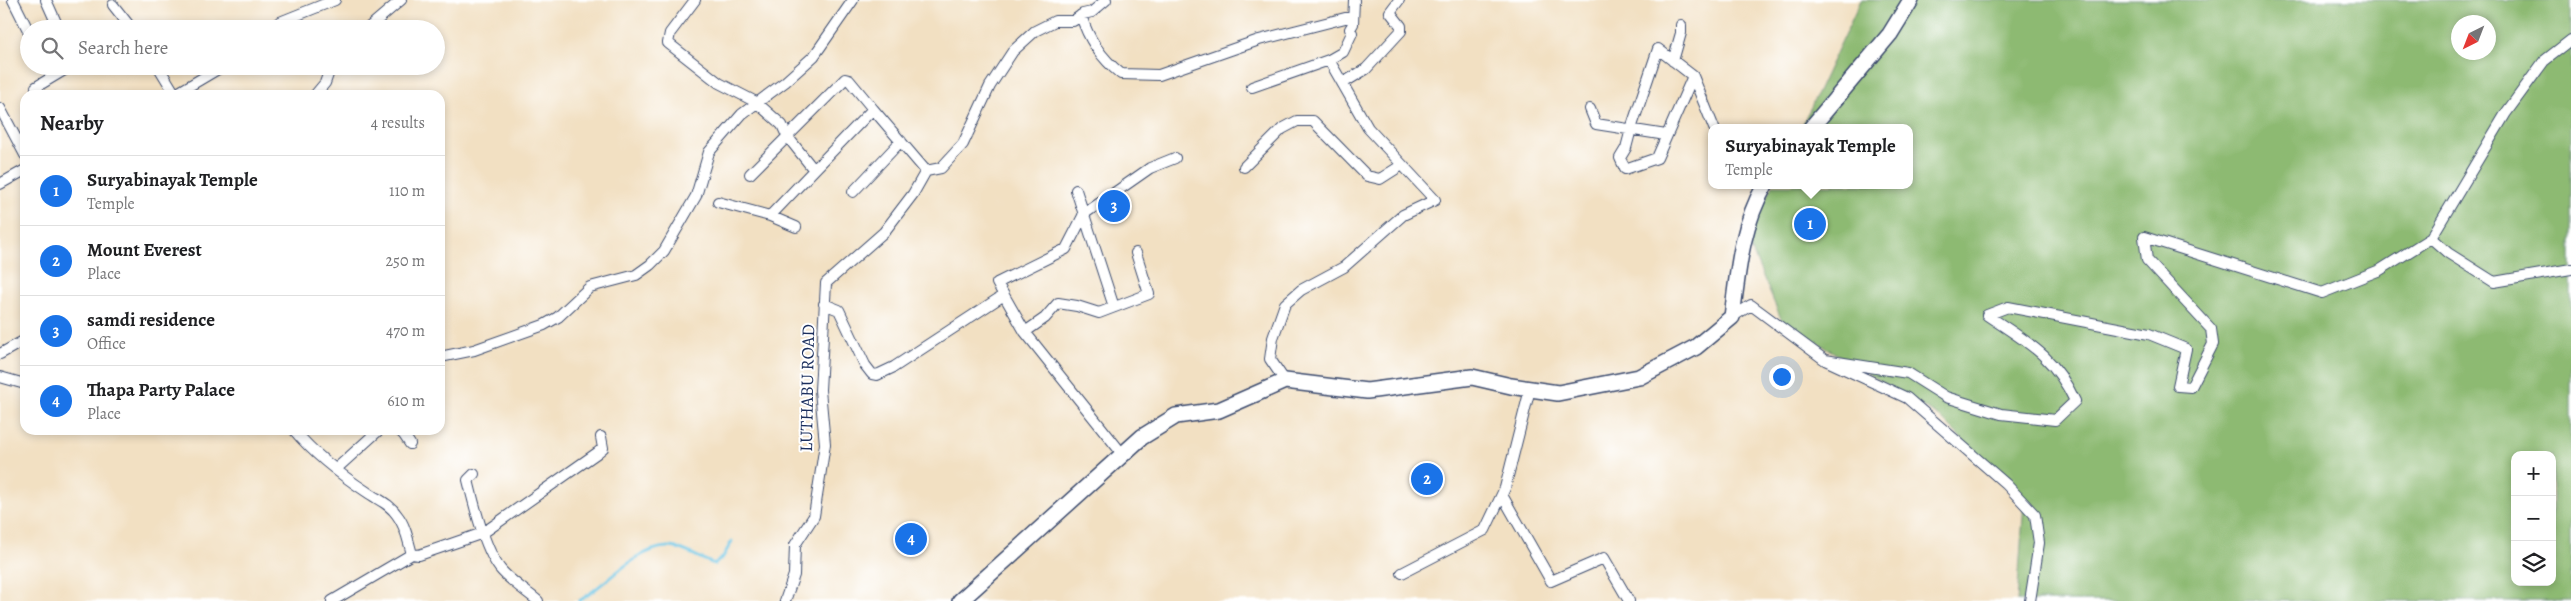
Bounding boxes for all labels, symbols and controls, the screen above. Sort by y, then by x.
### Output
north arrow [2451,15,2496,60]
search box [20,20,445,75]
icon: search [38,34,66,62]
text: Search here [78,35,168,61]
text: Nearby [40,109,103,137]
text: 4 results [371,112,425,134]
popup [1708,124,1913,189]
text: Suryabinayak Temple [1725,133,1896,159]
text: Temple [1725,159,1773,181]
text: Suryabinayak Temple [87,167,258,193]
text: 1 [53,180,59,202]
text: 110 m [389,180,425,202]
pin: 3 [1098,187,1130,225]
text: Temple [87,193,135,215]
pin: 1 [1794,205,1826,243]
text: Mount Everest [87,237,202,263]
text: 2 [52,250,60,272]
text: 250 m [386,250,425,272]
text: Place [87,263,121,285]
text: samdi residence [87,307,215,333]
text: 3 [53,320,59,342]
text: 470 m [386,320,425,342]
street label: LUTHABU ROAD [794,324,820,452]
text: Office [87,333,126,355]
your location [1769,364,1795,390]
text: Thapa Party Palace [87,377,235,403]
text: 4 [52,390,60,412]
text: 610 m [387,390,425,412]
text: Place [87,403,121,425]
map controls [2511,451,2556,586]
button: + [2511,451,2556,496]
pin: 2 [1411,460,1443,498]
button: − [2511,496,2556,541]
pin: 4 [895,520,927,558]
button: layers [2511,541,2556,586]

